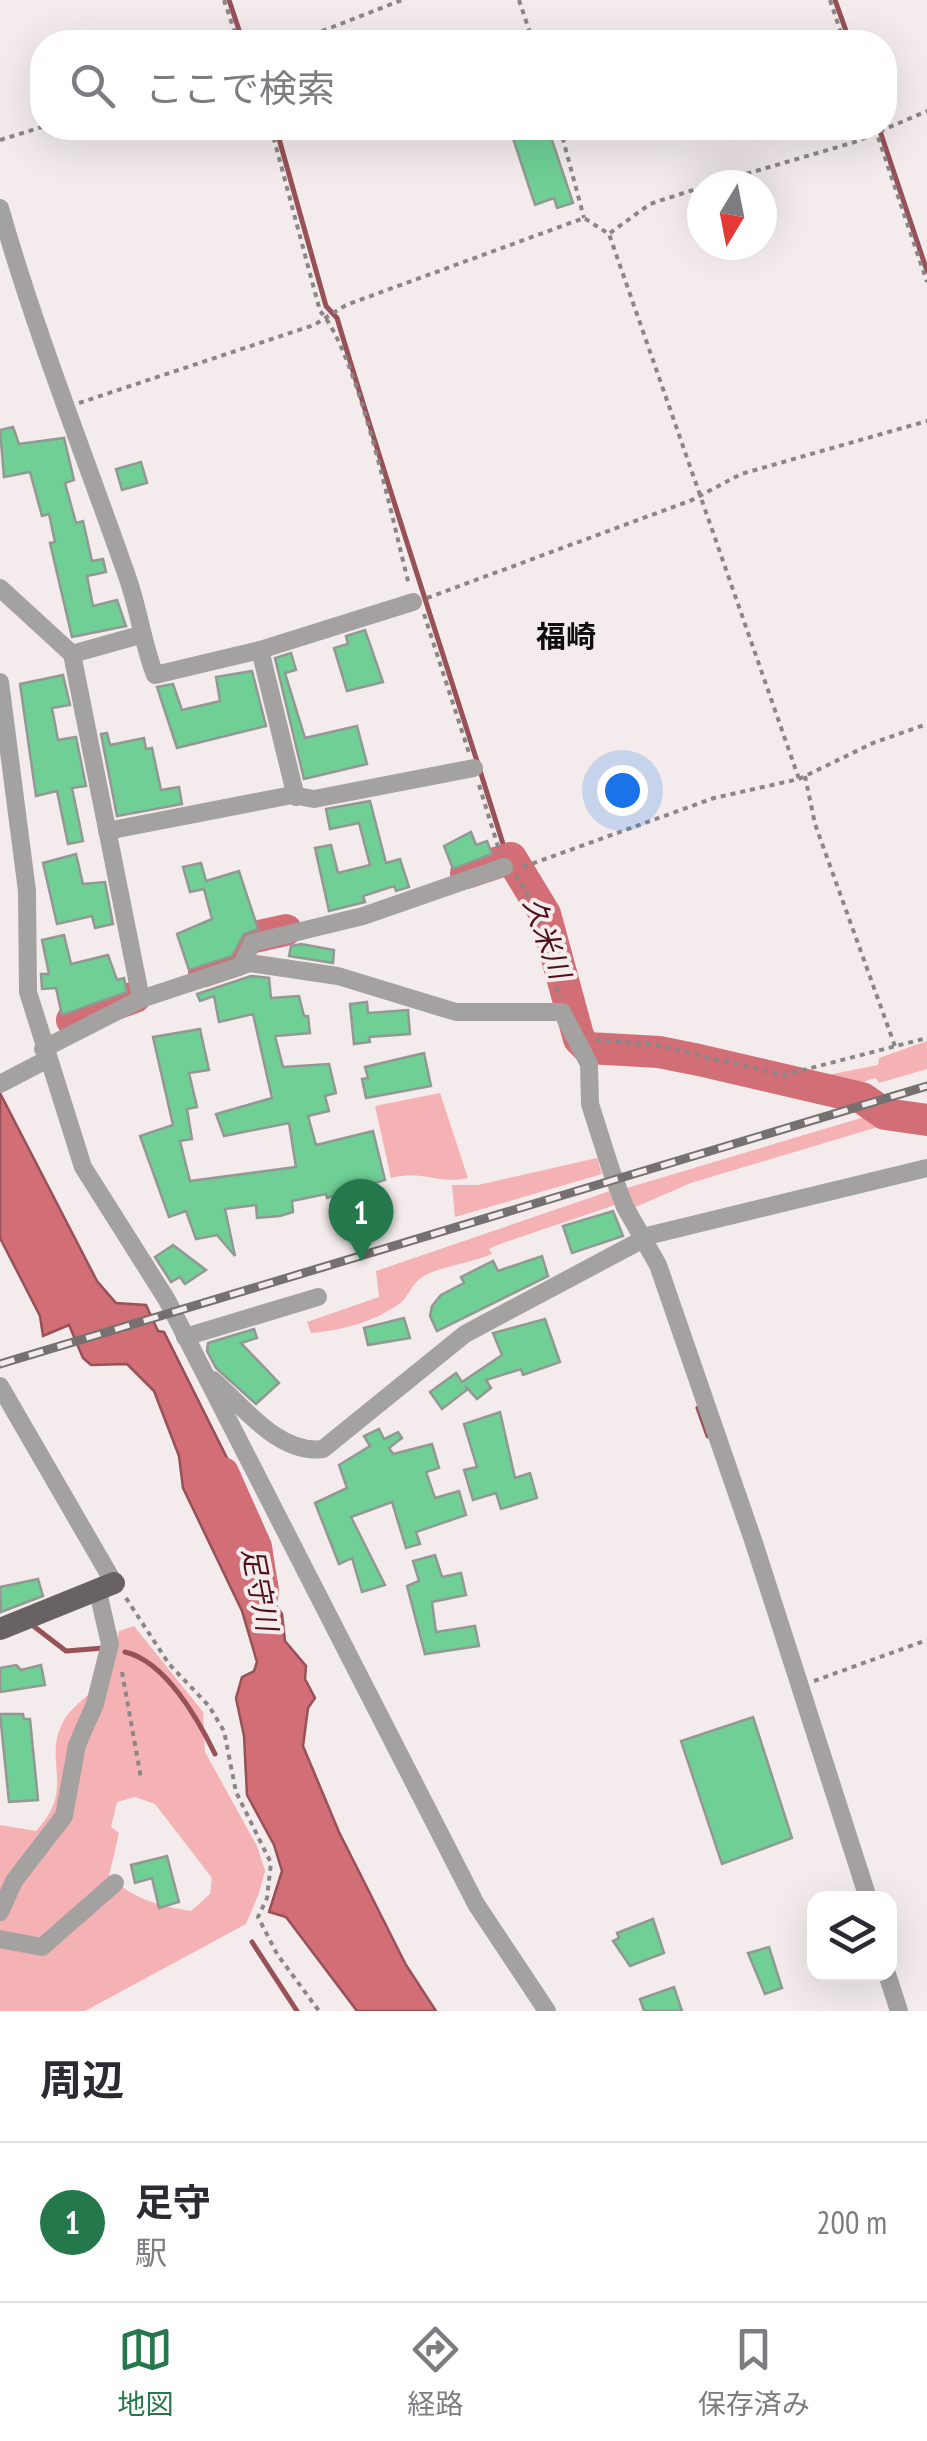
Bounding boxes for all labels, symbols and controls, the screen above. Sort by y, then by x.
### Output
search box [30,30,897,140]
icon: search [65,58,120,113]
text: ここで検索 [145,63,335,112]
north arrow [687,170,777,260]
district label: 福崎 [536,616,596,655]
your location [597,765,648,816]
water label: 久米川 [516,892,580,986]
pin: 1 [328,1178,394,1261]
water label: 足守川 [234,1544,287,1637]
map controls [807,1891,897,1981]
button: layers [807,1891,897,1981]
text: 周辺 [40,2052,124,2107]
text: 足守 [135,2177,211,2226]
text: 1 [65,2201,80,2243]
text: 200 m [816,2201,887,2243]
text: 駅 [135,2231,167,2273]
tab: 地図 [117,2322,173,2422]
tab: 経路 [407,2322,464,2422]
tab: 保存済み [698,2322,810,2422]

